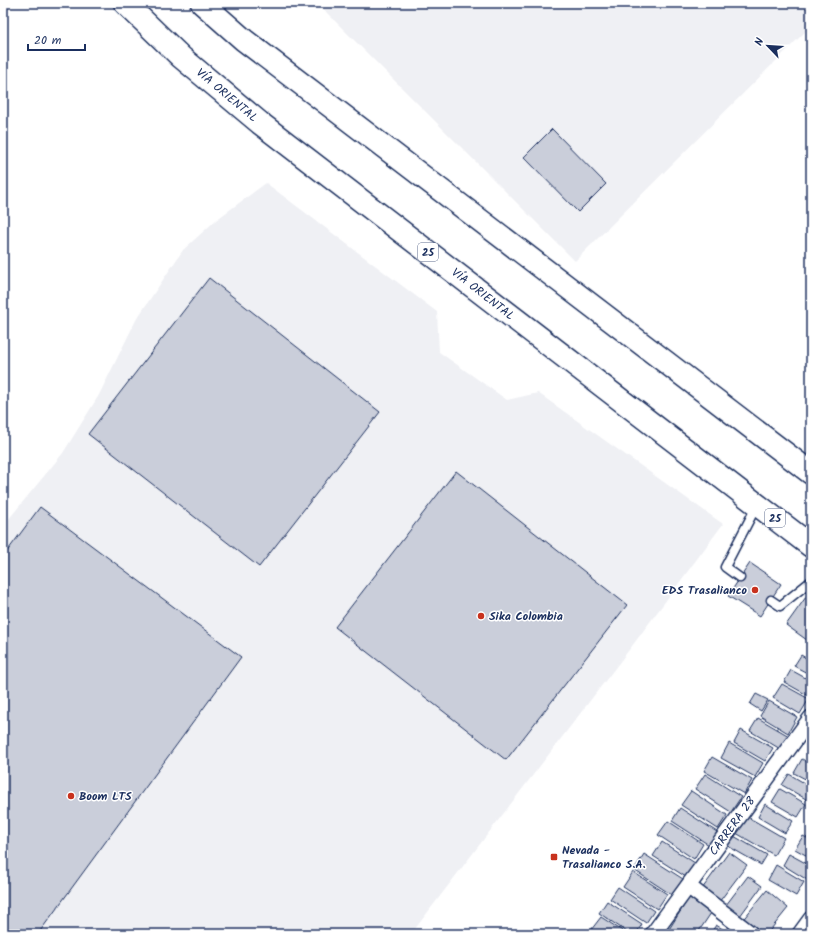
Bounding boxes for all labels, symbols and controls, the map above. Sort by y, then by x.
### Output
scale bar [28,26,85,52]
north arrow [748,26,788,66]
text: 20 m [34,31,62,50]
text: N [750,35,769,49]
street label: VÍA ORIENTAL [192,64,262,127]
road number: 25 [418,243,438,261]
street label: VÍA ORIENTAL [447,264,518,325]
road number: 25 [765,509,785,527]
place label: EDS Trasalianco [662,581,748,600]
marker: EDS Trasalianco [750,585,760,595]
place label: Sika Colombia [489,607,563,626]
marker: Sika Colombia [476,611,486,621]
place label: Boom LTS [79,787,132,806]
marker: Boom LTS [66,791,76,801]
street label: CARRERA 28 [704,792,761,860]
place label: Nevada - Trasalianco S.A. [562,841,646,874]
marker: Nevada - Trasalianco S.A. [549,852,559,862]

